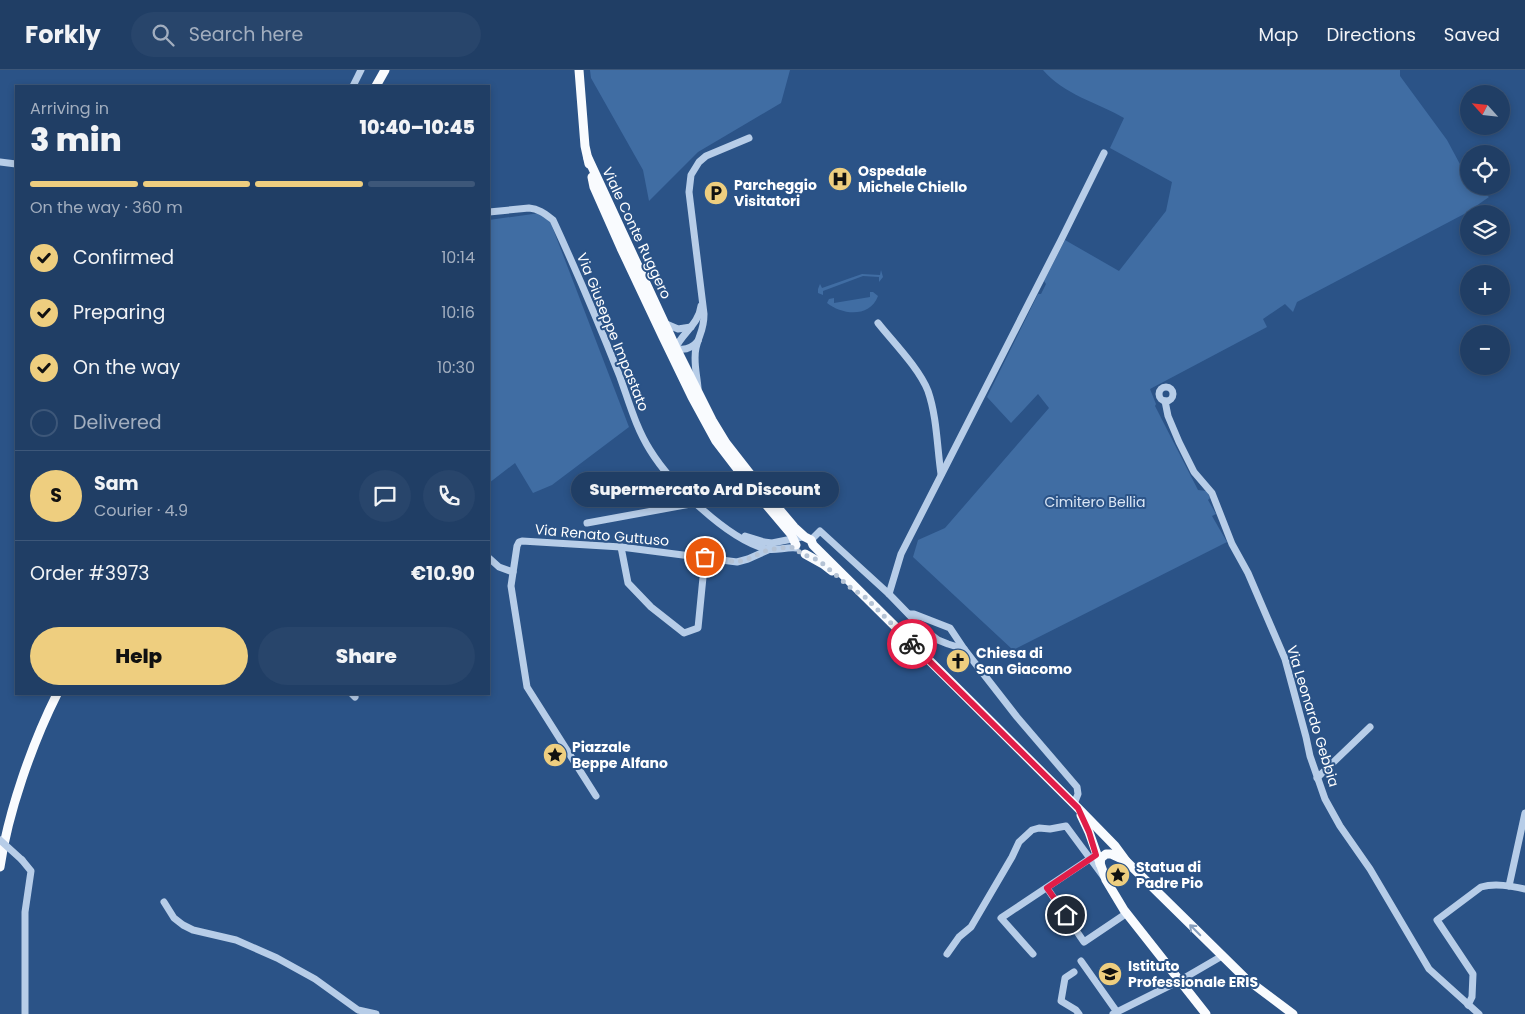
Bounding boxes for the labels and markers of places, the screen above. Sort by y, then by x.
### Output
place label: Ospedale Michele Chiello [858,161,967,197]
hospital icon: Ospedale Michele Chiello [827,166,853,192]
place label: Parcheggio Visitatori [734,175,817,211]
parking icon: Parcheggio Visitatori [703,180,729,206]
callout: Supermercato Ard Discount [571,472,839,507]
pin [684,536,726,578]
place label: Chiesa di San Giacomo [976,643,1072,679]
church icon: Chiesa di San Giacomo [945,648,971,674]
place label: Piazzale Beppe Alfano [572,737,668,773]
place icon: Piazzale Beppe Alfano [542,742,568,768]
place label: Statua di Padre Pio [1136,857,1203,893]
place icon: Statua di Padre Pio [1105,862,1131,888]
pin [1045,894,1087,936]
place label: Istituto Professionale ERIS [1128,956,1258,992]
school or university icon: Istituto Professionale ERIS [1097,961,1123,987]

